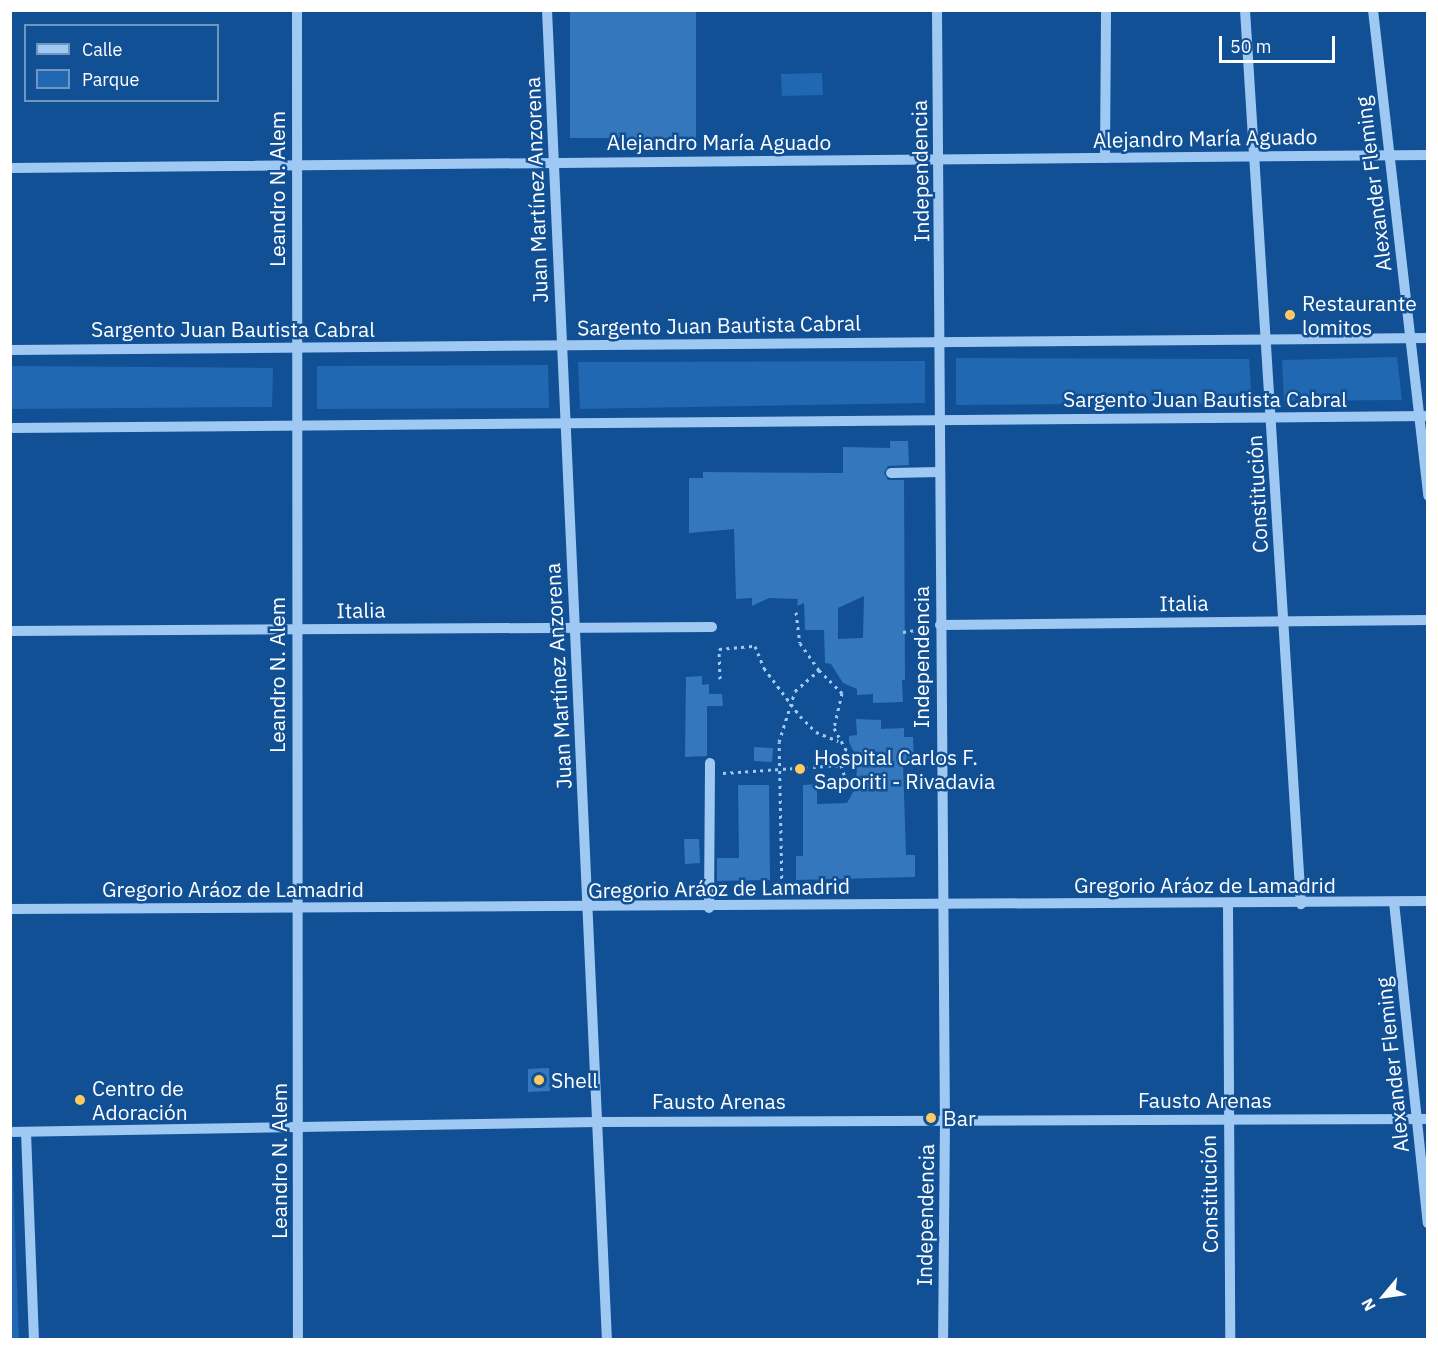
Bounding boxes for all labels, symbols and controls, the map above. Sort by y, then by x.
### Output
legend [24,24,219,102]
scale bar [1222,24,1338,62]
text: 50 m [1230,35,1272,58]
text: Calle [82,38,122,61]
text: Parque [82,68,139,91]
street label: Juan Martínez Anzorena [519,76,553,304]
street label: Alexander Fleming [1350,95,1396,273]
street label: Independencia [906,100,934,242]
street label: Leandro N. Alem [264,111,290,267]
street label: Alejandro María Aguado [1093,123,1317,153]
street label: Alejandro María Aguado [607,129,831,155]
place label: Restaurante lomitos [1302,290,1417,340]
marker: Restaurante lomitos [1283,308,1297,322]
street label: Sargento Juan Bautista Cabral [577,310,861,340]
street label: Sargento Juan Bautista Cabral [91,316,375,342]
street label: Sargento Juan Bautista Cabral [1063,386,1347,412]
street label: Constitución [1241,434,1273,554]
street label: Juan Martínez Anzorena [539,562,577,790]
street label: Independencia [908,586,934,728]
street label: Italia [1159,590,1209,616]
street label: Leandro N. Alem [264,597,290,753]
street label: Italia [336,597,386,623]
place label: Hospital Carlos F. Saporiti - Rivadavia [814,744,995,794]
marker: Hospital Carlos F. Saporiti - Rivadavia [791,760,809,778]
street label: Gregorio Aráoz de Lamadrid [1074,872,1336,898]
street label: Gregorio Aráoz de Lamadrid [588,873,850,903]
street label: Gregorio Aráoz de Lamadrid [102,876,364,902]
street label: Alexander Fleming [1370,976,1414,1154]
place label: Shell [551,1067,598,1093]
marker: Shell [532,1073,546,1087]
place label: Centro de Adoración [92,1075,188,1125]
street label: Leandro N. Alem [266,1083,292,1239]
street label: Fausto Arenas [1138,1087,1272,1113]
street label: Fausto Arenas [652,1088,786,1114]
marker: Centro de Adoración [73,1093,87,1107]
place label: Bar [943,1105,976,1131]
marker: Bar [924,1111,938,1125]
street label: Constitución [1195,1135,1223,1253]
street label: Independencia [911,1144,939,1286]
north arrow [1354,1266,1414,1326]
text: N [1357,1295,1380,1315]

